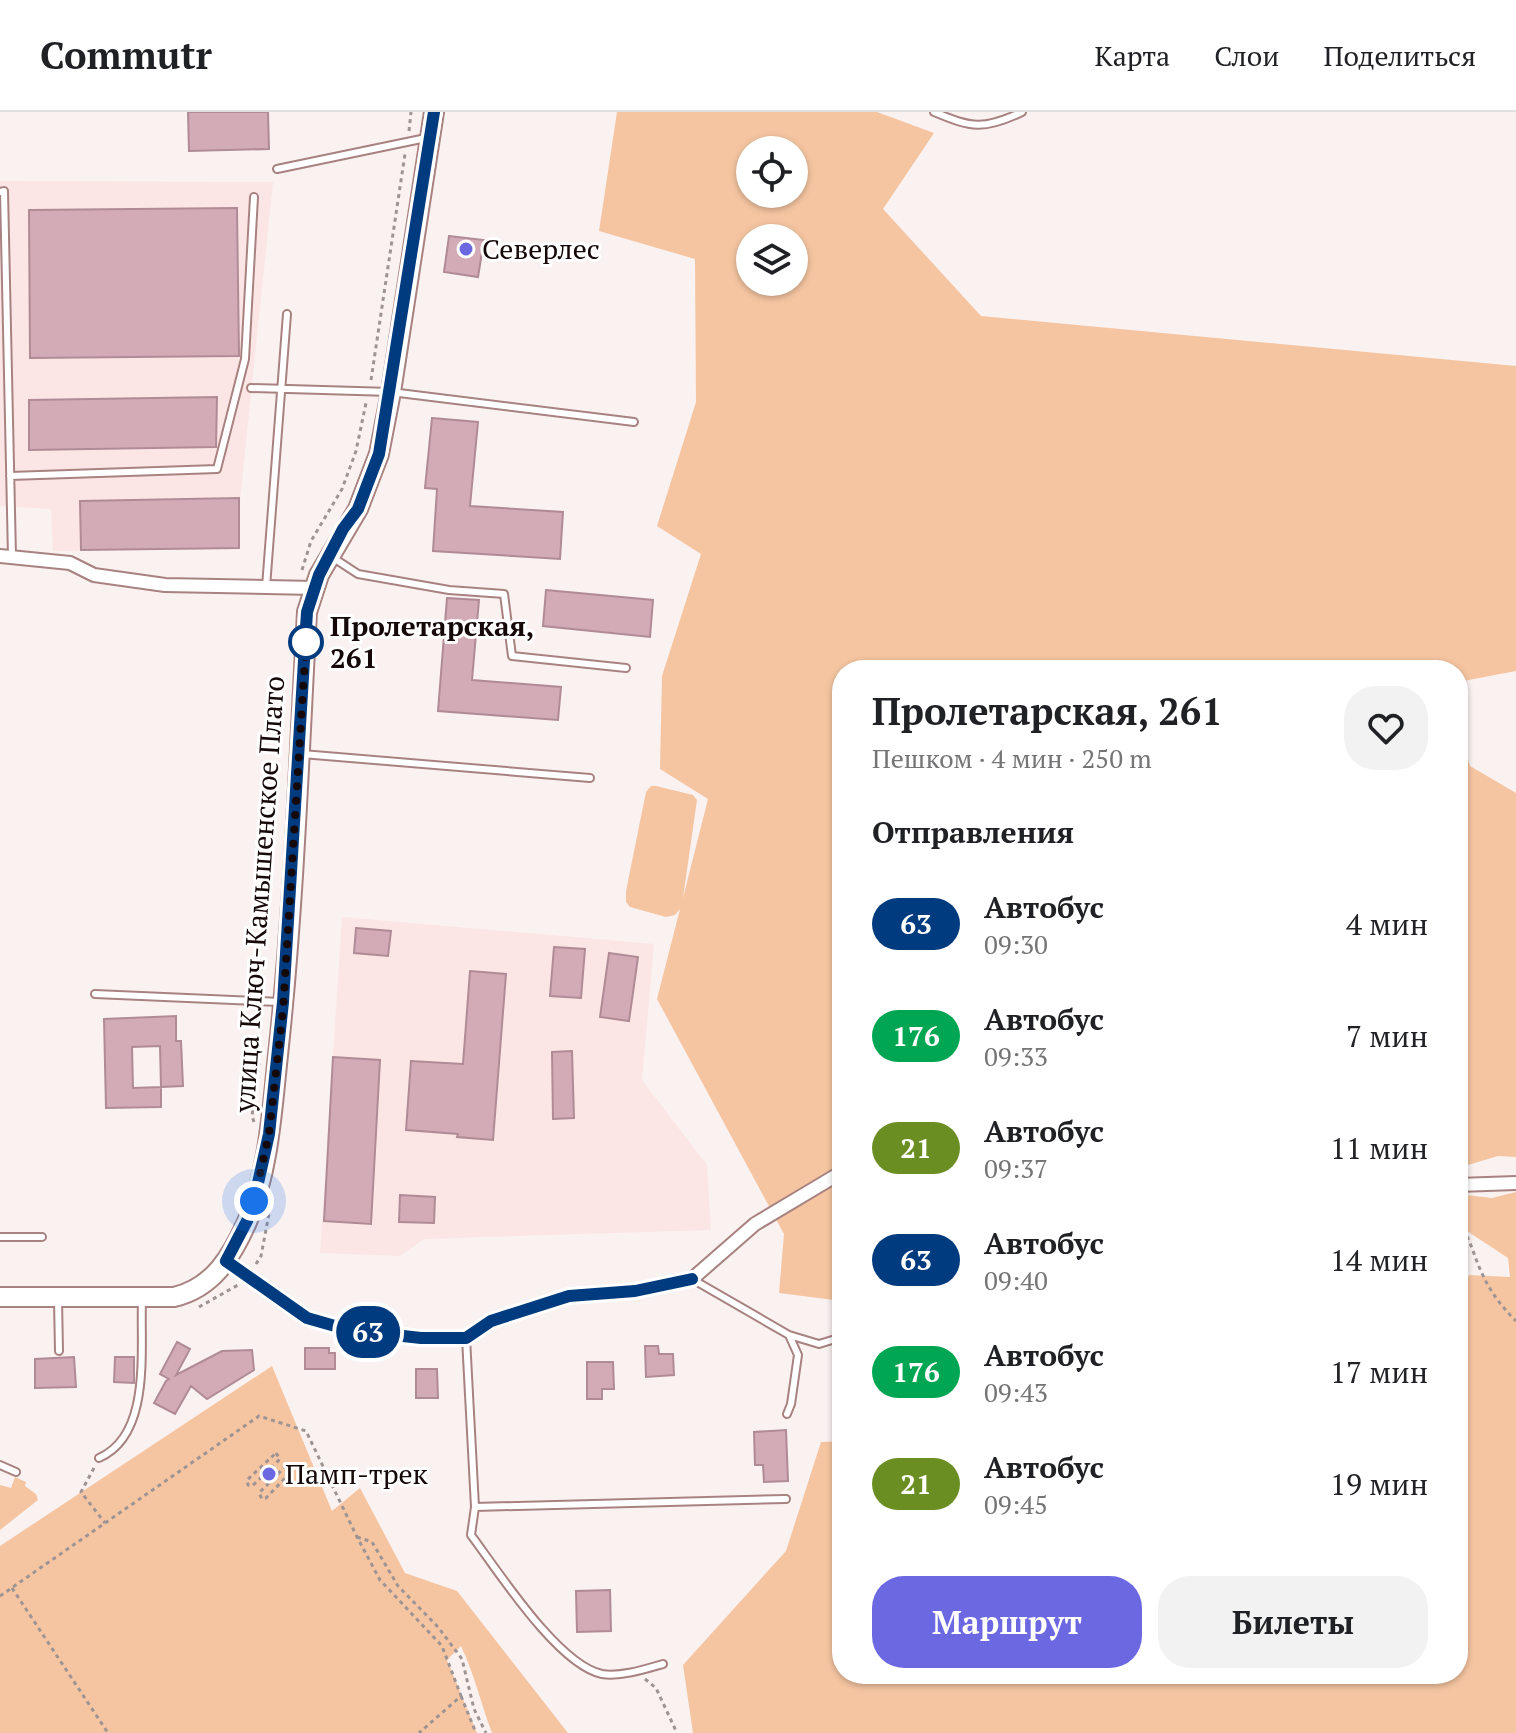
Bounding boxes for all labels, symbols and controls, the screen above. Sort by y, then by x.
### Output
text: Commutr [40,30,212,80]
text: Карта [1095,37,1170,74]
text: Слои [1214,37,1279,74]
text: Поделиться [1323,37,1476,74]
map controls [736,136,808,296]
button: locate [736,136,808,208]
button: layers [736,224,808,296]
place label: Северлес [482,230,600,267]
marker: Северлес [457,240,475,258]
place label: Пролетарская, 261 [330,607,534,676]
marker: Пролетарская, 261 [289,625,323,659]
street label: улица Ключ-Камышенское Плато [225,674,292,1114]
text: Пролетарская, 261 [872,686,1223,736]
button: heart [1344,686,1428,770]
text: Пешком · 4 мин · 250 m [872,741,1152,775]
text: Отправления [872,812,1074,852]
text: Автобус [984,887,1104,927]
text: 4 мин [1346,904,1428,944]
text: 63 [900,905,932,942]
text: 09:30 [984,927,1048,961]
text: Автобус [984,999,1104,1039]
text: 7 мин [1346,1016,1428,1056]
text: 176 [892,1017,940,1054]
text: 09:33 [984,1039,1048,1073]
text: Автобус [984,1111,1104,1151]
text: 11 мин [1330,1128,1428,1168]
text: 21 [900,1129,932,1166]
text: 09:37 [984,1151,1048,1185]
your location [234,1181,274,1221]
text: Автобус [984,1223,1104,1263]
text: 14 мин [1330,1240,1428,1280]
text: 63 [900,1241,932,1278]
text: 09:40 [984,1263,1048,1297]
line badge: 63 [332,1306,404,1358]
text: 63 [352,1313,384,1350]
text: Автобус [984,1335,1104,1375]
text: 17 мин [1330,1352,1428,1392]
text: 176 [892,1353,940,1390]
text: 09:43 [984,1375,1048,1409]
text: Автобус [984,1447,1104,1487]
place label: Памп-трек [285,1455,429,1492]
text: 19 мин [1330,1464,1428,1504]
marker: Памп-трек [260,1465,278,1483]
text: 21 [900,1465,932,1502]
text: 09:45 [984,1487,1048,1521]
button: Маршрут [872,1576,1142,1668]
button: Билеты [1158,1576,1428,1668]

